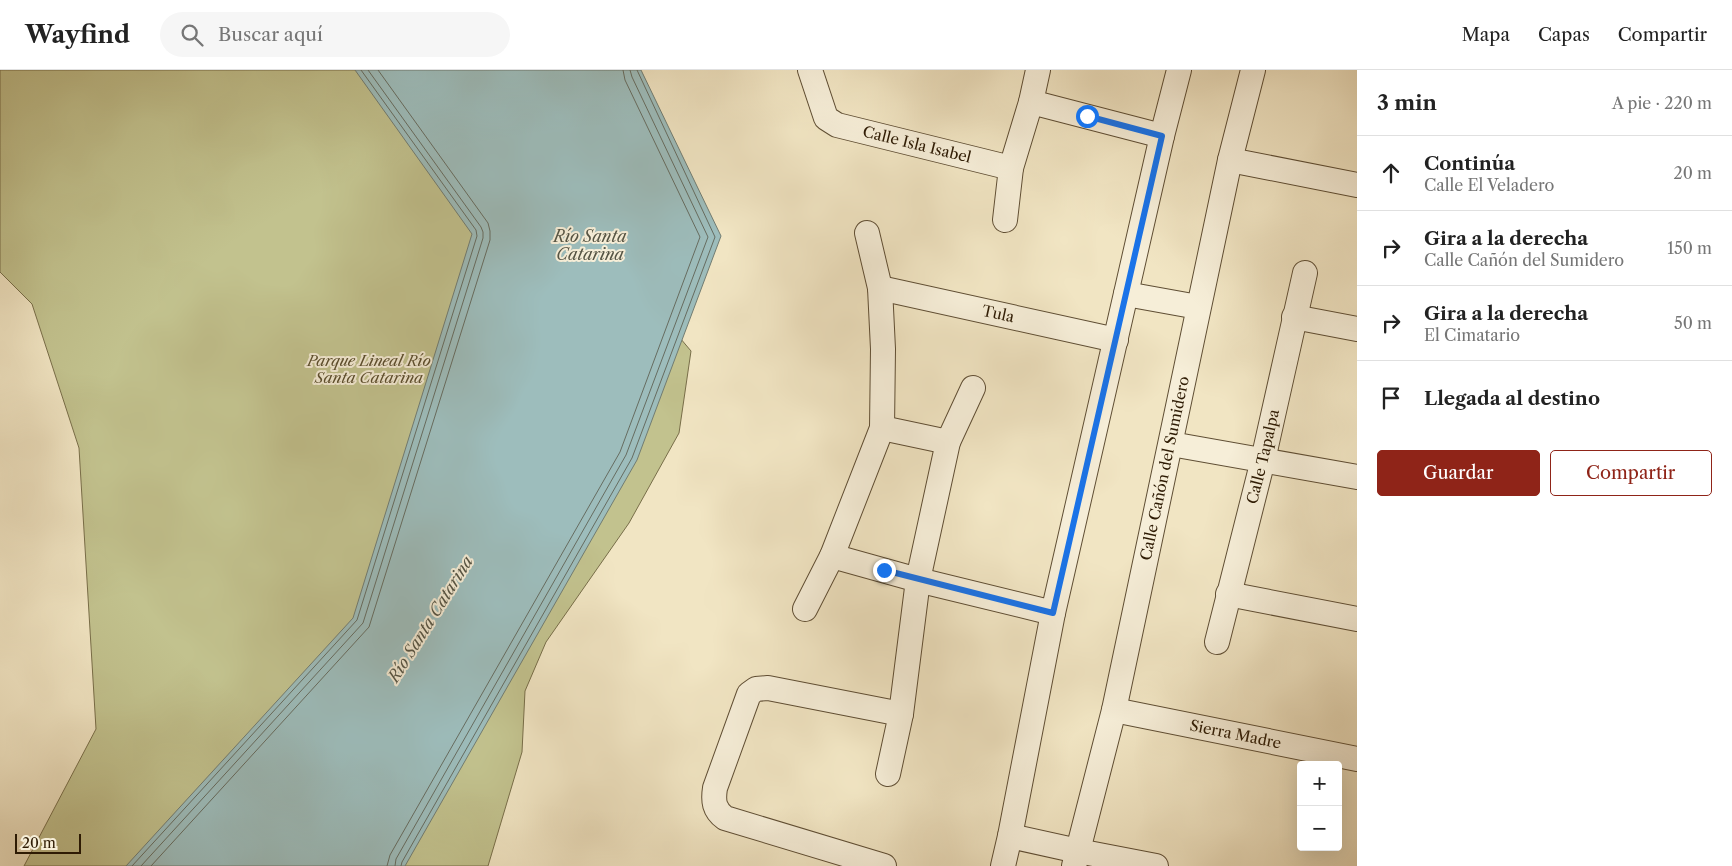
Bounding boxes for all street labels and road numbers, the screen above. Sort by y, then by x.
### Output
street label: Calle Isla Isabel [861,122,974,167]
street label: Tula [980,301,1016,326]
street label: Calle Cañón del Sumidero [1136,374,1193,562]
street label: Calle Tapalpa [1242,407,1283,506]
street label: Sierra Madre [1188,716,1283,753]

